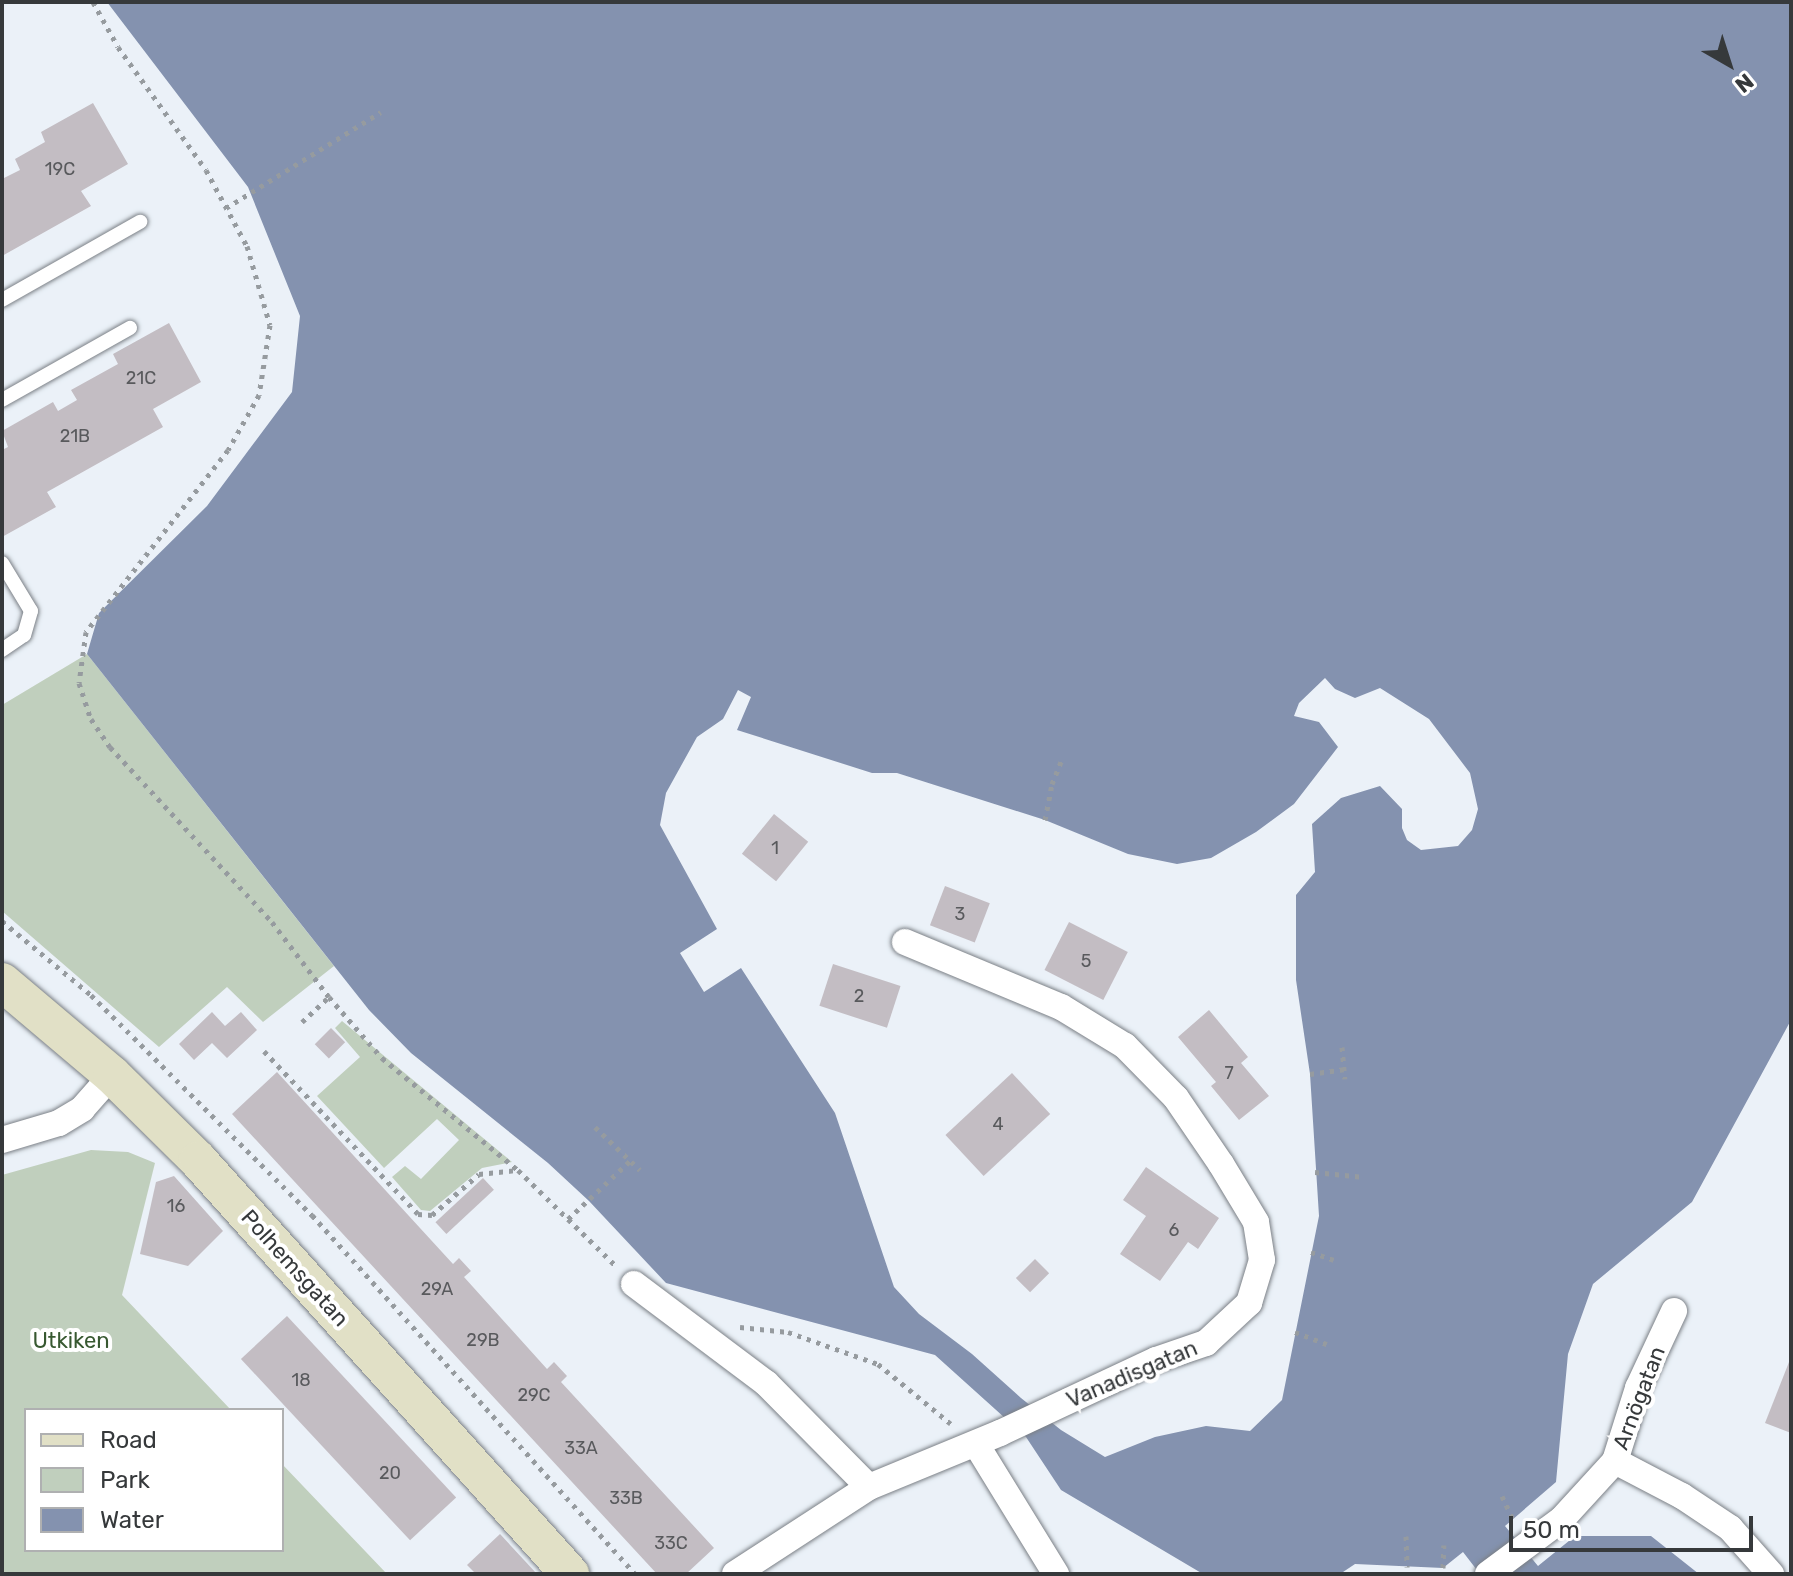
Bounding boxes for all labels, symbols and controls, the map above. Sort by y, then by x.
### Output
north arrow [1689,24,1769,104]
text: N [1730,68,1759,99]
house number: 19C [45,158,75,180]
house number: 21C [126,367,156,389]
house number: 21B [60,425,90,447]
house number: 1 [771,837,779,859]
house number: 3 [955,903,965,925]
house number: 5 [1081,950,1091,972]
house number: 2 [854,985,864,1007]
house number: 7 [1224,1062,1234,1084]
house number: 4 [992,1113,1004,1135]
house number: 16 [167,1195,185,1217]
street label: Polhemsgatan [236,1204,354,1332]
house number: 6 [1169,1219,1179,1241]
house number: 29A [421,1278,453,1300]
park label: Utkiken [32,1328,110,1354]
house number: 29B [466,1329,500,1351]
street label: Vanadisgatan [1063,1335,1201,1413]
street label: Arnögatan [1607,1343,1671,1453]
house number: 18 [291,1369,311,1391]
house number: 29C [517,1384,551,1406]
legend [24,1408,284,1552]
text: Road [100,1426,157,1454]
house number: 33A [564,1437,598,1459]
house number: 20 [379,1462,401,1484]
text: Park [100,1466,150,1494]
house number: 33B [609,1487,643,1509]
scale bar [1513,1500,1757,1550]
text: Water [100,1506,164,1534]
text: 50 m [1523,1516,1580,1544]
house number: 33C [654,1532,688,1554]

